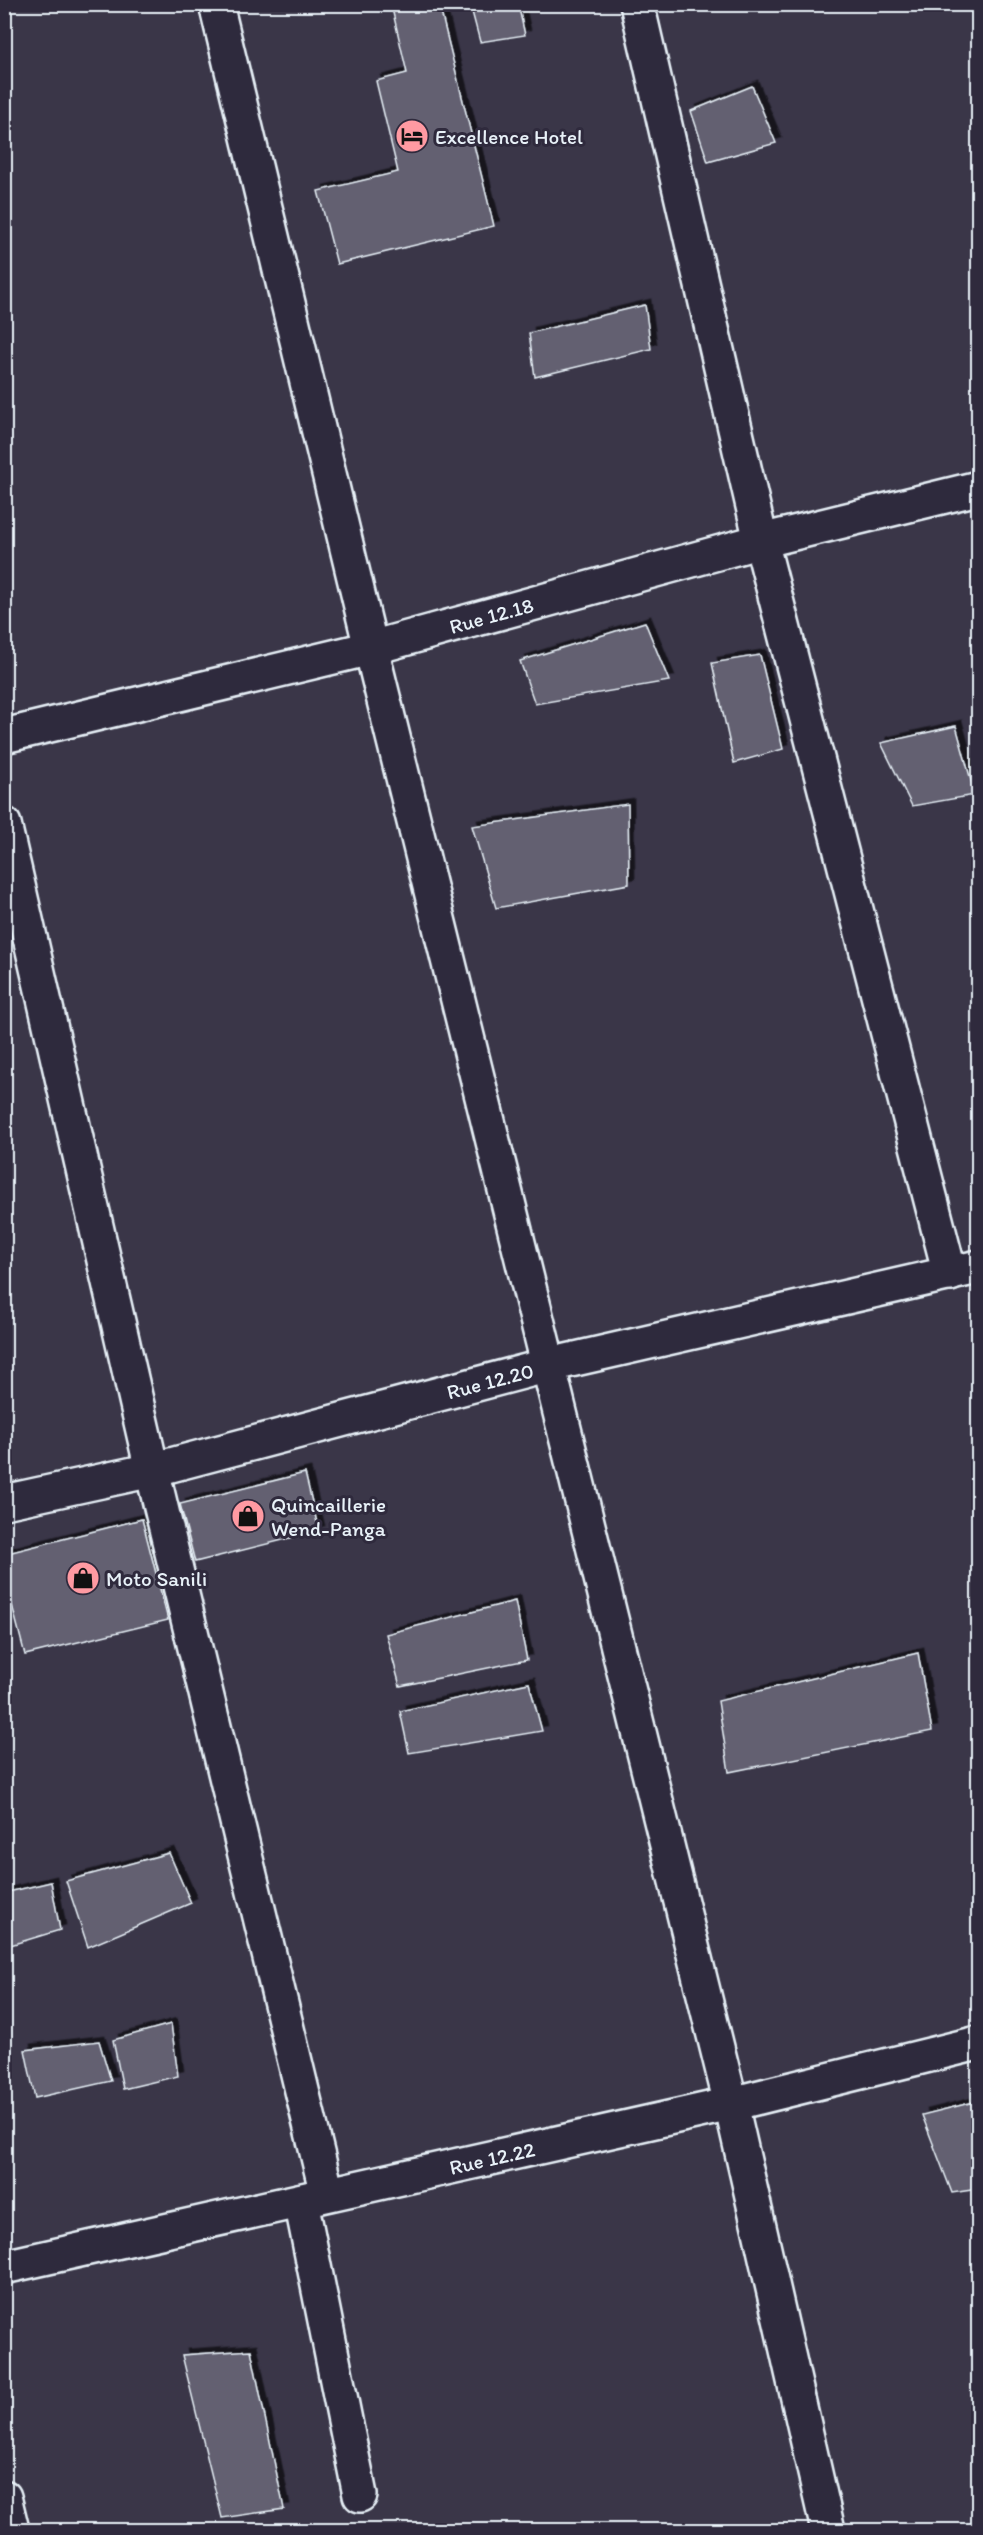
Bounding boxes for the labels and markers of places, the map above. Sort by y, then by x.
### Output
hotel icon: Excellence Hotel [394,118,430,154]
place label: Excellence Hotel [435,124,583,149]
place label: Quincaillerie Wend-Panga [271,1492,386,1541]
shop icon: Quincaillerie Wend-Panga [230,1498,266,1534]
shop icon: Moto Sanili [65,1560,101,1596]
place label: Moto Sanili [106,1566,207,1591]

